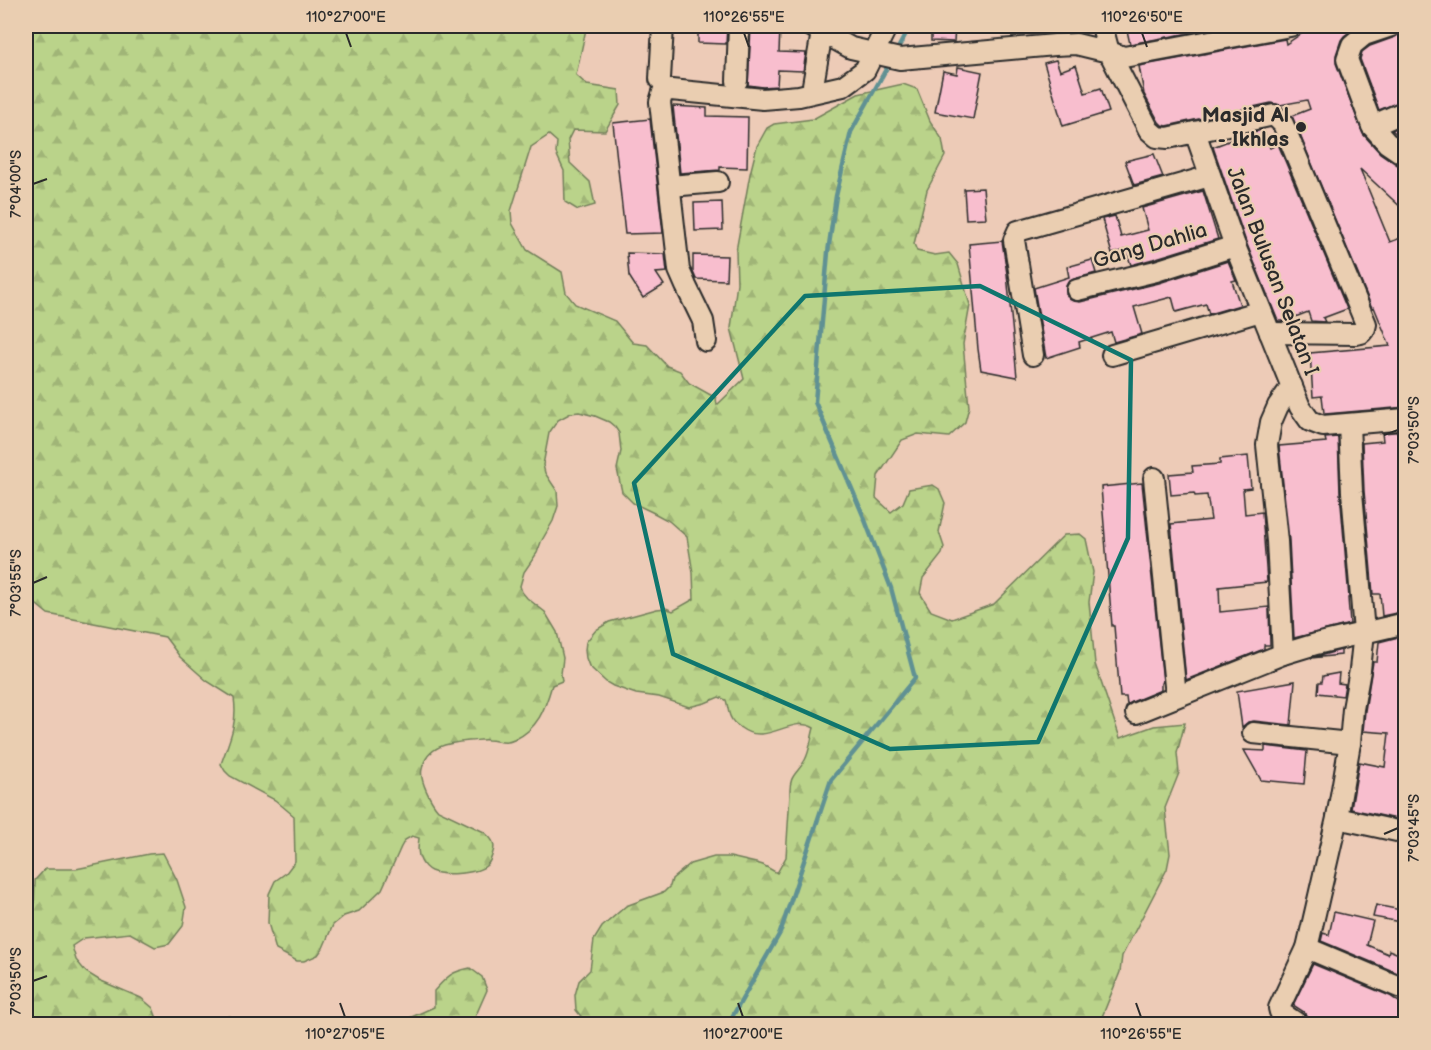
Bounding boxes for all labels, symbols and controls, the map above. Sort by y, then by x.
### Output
text: 110°27'00"E [306,8,386,27]
text: 110°26'55"E [703,8,785,27]
text: 110°26'50"E [1101,8,1183,27]
place label: Masjid Al - Ikhlas [1202,103,1289,152]
marker: Masjid Al - Ikhlas [1294,120,1308,134]
text: 7°04'00"S [7,150,26,218]
street label: Jalan Bulusan Selatan I [1221,163,1324,379]
street label: Gang Dahlia [1090,217,1210,274]
text: 7°03'50"S [1405,396,1424,464]
text: 7°03'55"S [7,549,26,617]
text: 7°03'45"S [1405,794,1424,862]
text: 7°03'50"S [7,947,26,1015]
text: 110°27'05"E [305,1025,385,1044]
text: 110°27'00"E [703,1025,783,1044]
text: 110°26'55"E [1100,1025,1182,1044]

